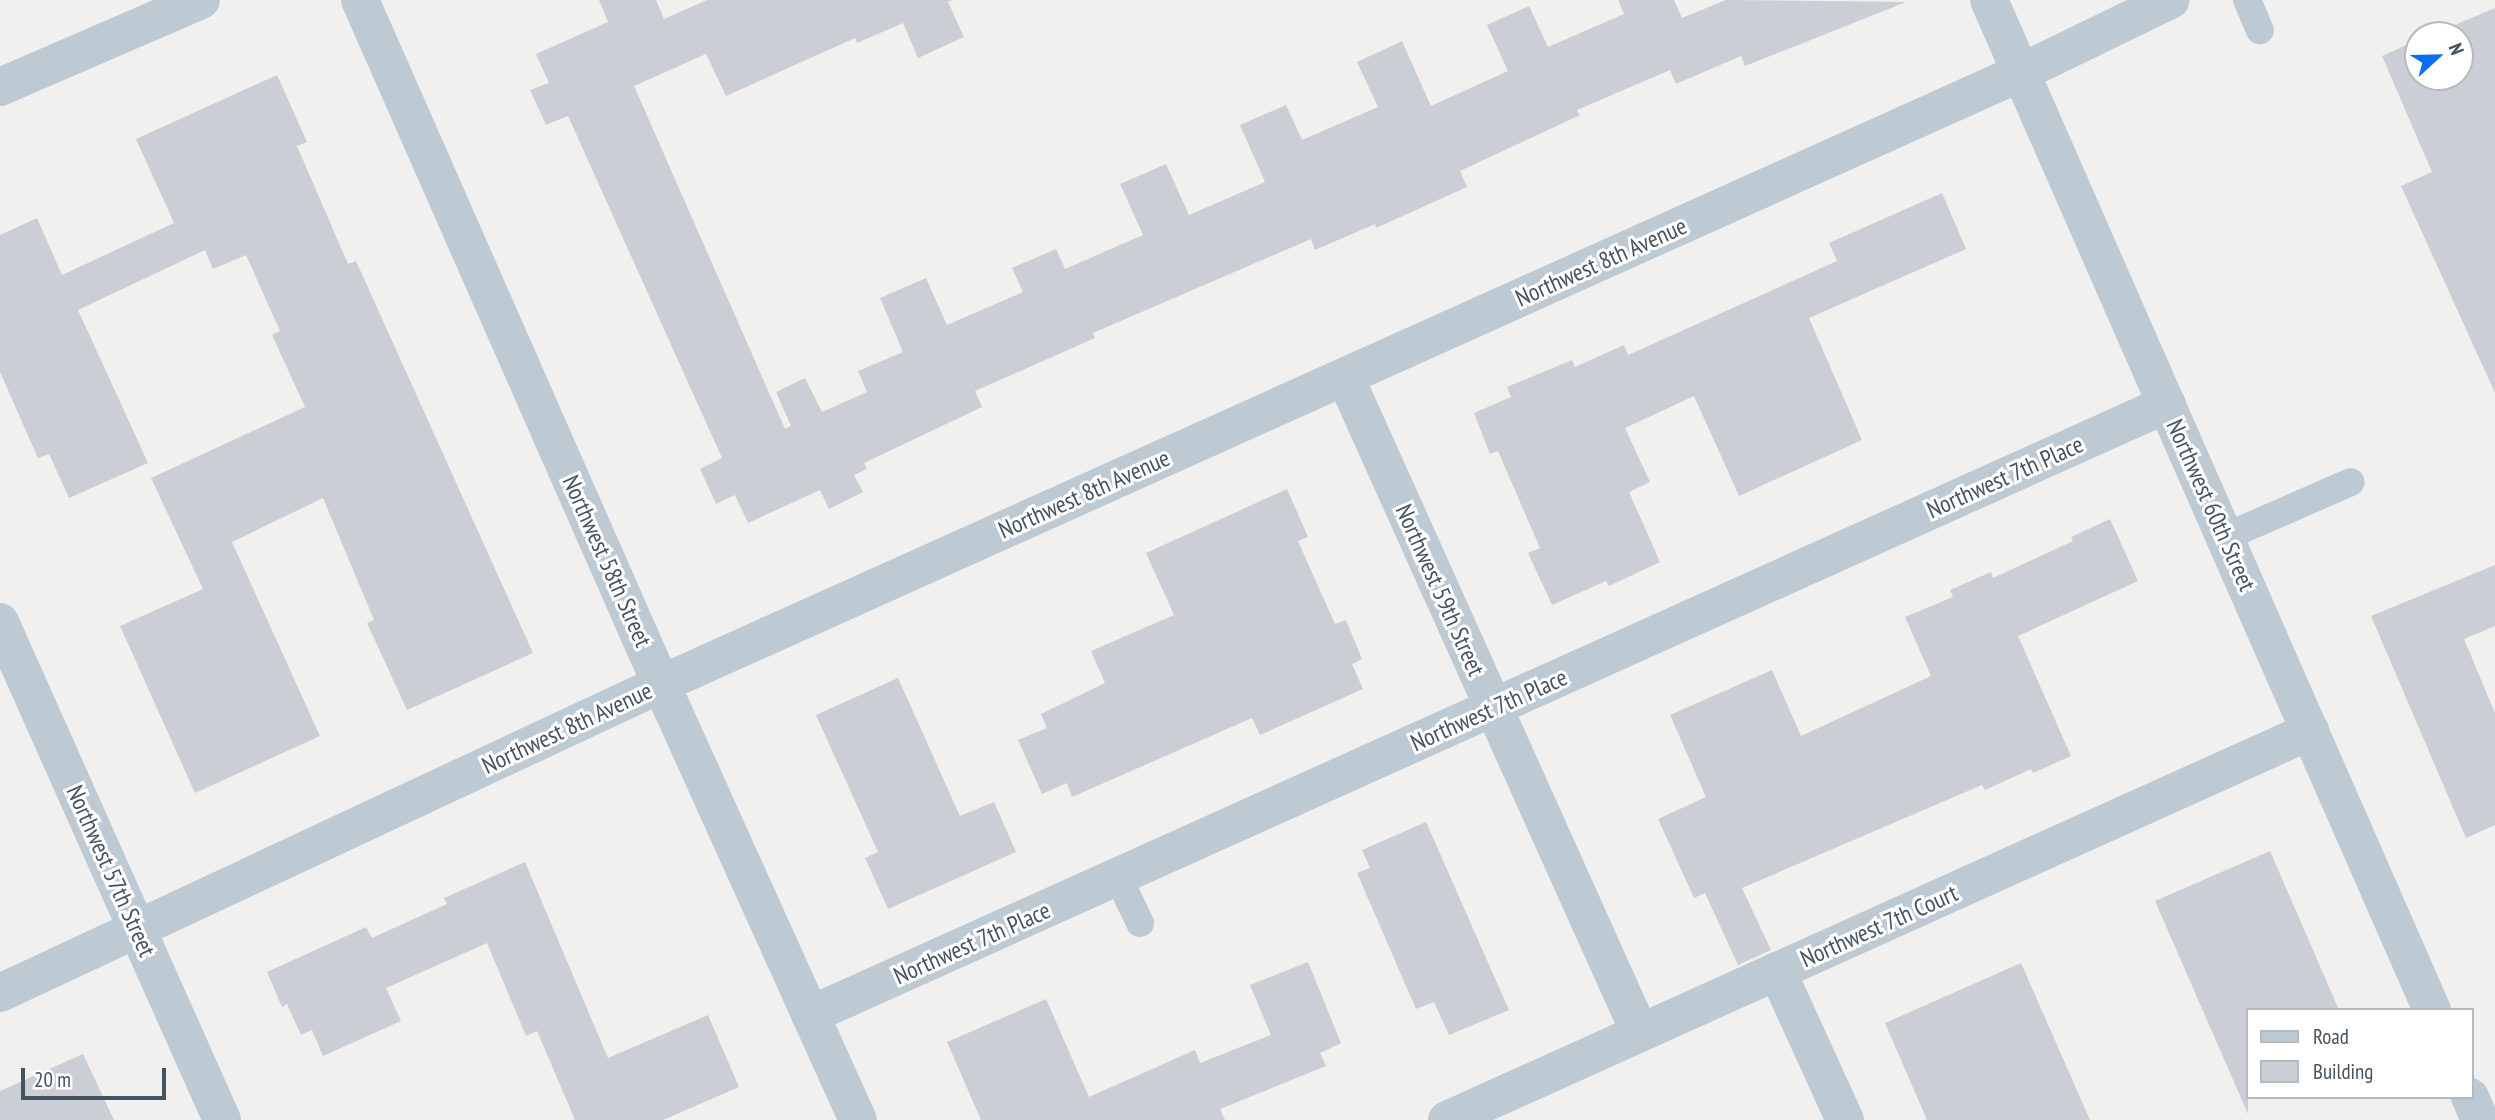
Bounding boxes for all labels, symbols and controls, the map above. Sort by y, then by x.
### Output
north arrow [2404,21,2474,91]
text: N [2444,40,2470,58]
street label: Northwest 8th Avenue [1511,211,1691,313]
street label: Northwest 60th Street [2160,415,2262,595]
street label: Northwest 7th Place [1922,430,2088,524]
street label: Northwest 8th Avenue [994,443,1174,545]
street label: Northwest 58th Street [556,471,658,651]
street label: Northwest 59th Street [1389,500,1491,680]
street label: Northwest 7th Place [1406,663,1572,757]
street label: Northwest 8th Avenue [477,676,657,780]
street label: Northwest 57th Street [60,781,162,961]
street label: Northwest 7th Court [1796,878,1962,974]
street label: Northwest 7th Place [889,896,1055,990]
legend [2246,1008,2474,1099]
text: Road [2313,1023,2349,1050]
scale bar [24,1054,170,1098]
text: Building [2313,1058,2373,1085]
text: 20 m [34,1066,71,1093]

